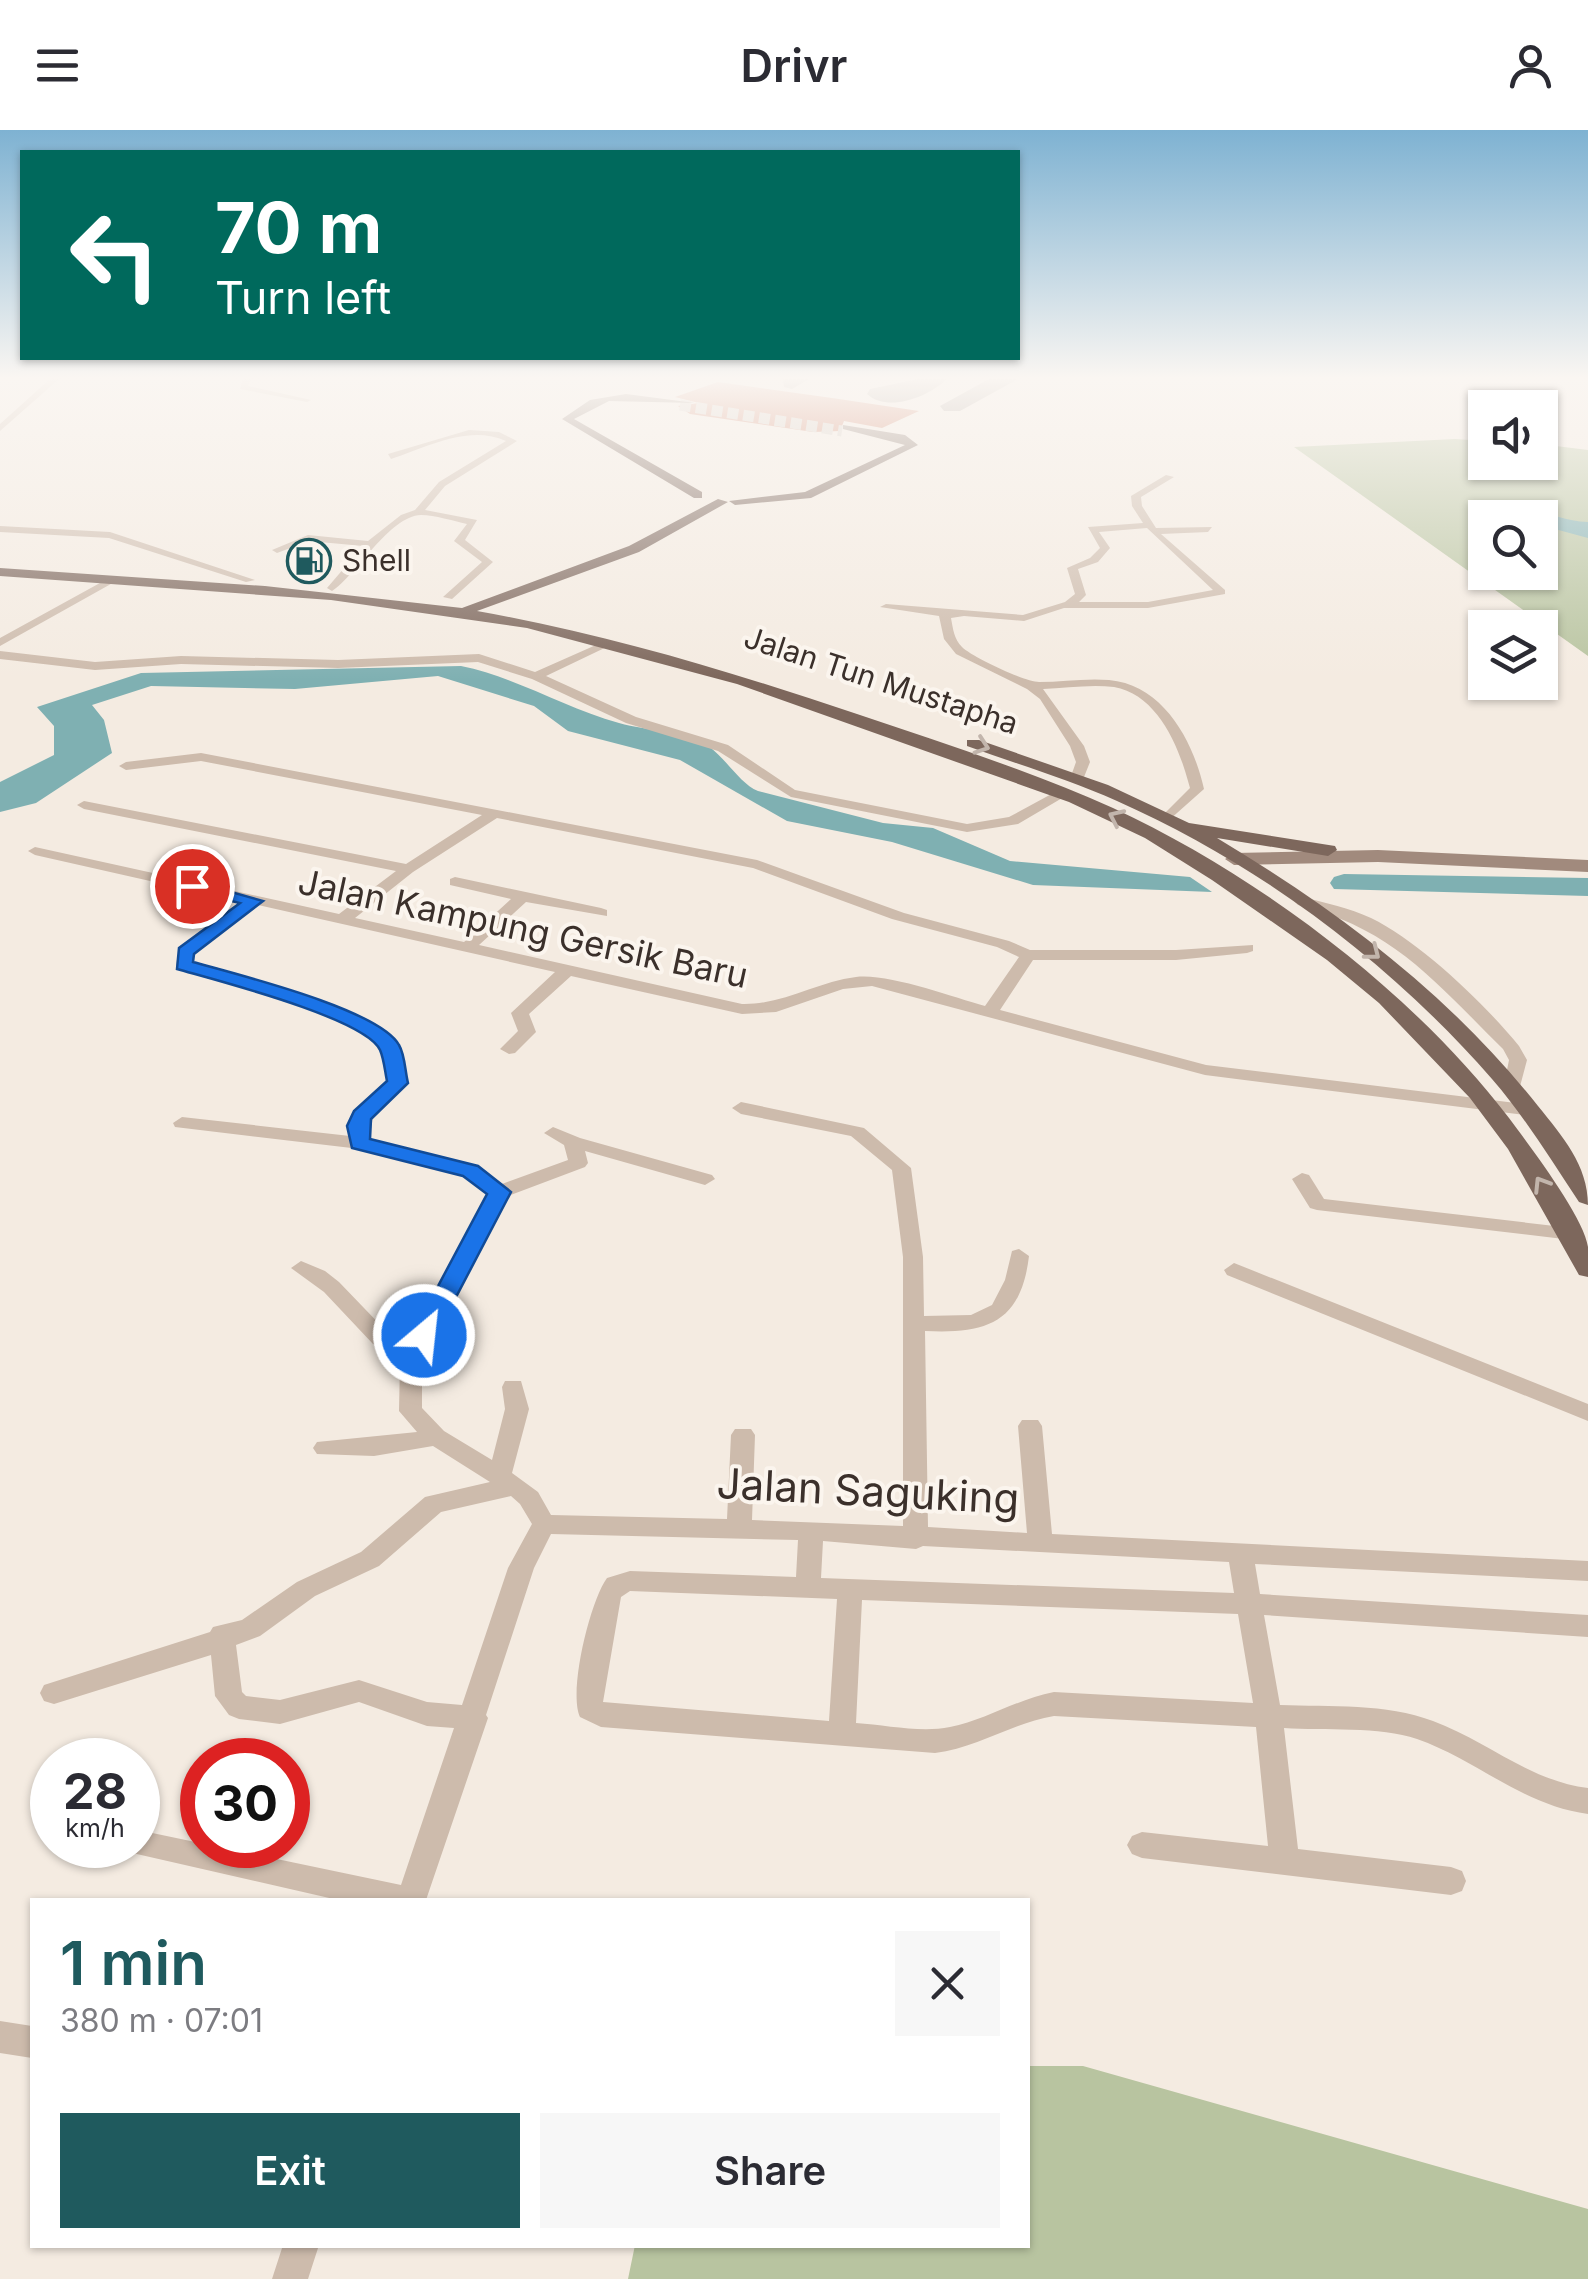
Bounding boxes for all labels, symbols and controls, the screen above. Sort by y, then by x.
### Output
icon: menu [30,38,85,93]
text: Drivr [741,38,847,93]
icon: person [1503,38,1558,93]
text: 70 m [215,185,382,270]
icon: left [50,190,180,320]
text: Turn left [215,270,391,325]
map controls [1468,390,1558,700]
button: sound [1468,390,1558,480]
button: search [1468,500,1558,590]
fuel station icon: Shell [286,538,332,584]
place label: Shell [342,542,411,578]
button: layers [1468,610,1558,700]
street label: Jalan Tun Mustapha [740,619,1023,741]
one-way arrow [972,734,989,755]
one-way arrow [1108,809,1126,829]
pin [150,844,235,929]
icon: arrive [165,859,220,914]
street label: Jalan Kampung Gersik Baru [295,860,752,996]
one-way arrow [1361,941,1379,959]
one-way arrow [1534,1176,1553,1194]
position arrow [372,1283,476,1387]
street label: Jalan Saguking [715,1457,1021,1524]
speed limit sign: 30 [180,1738,310,1868]
text: 28 [63,1761,127,1821]
text: km/h [65,1813,125,1843]
text: 1 min [60,1927,207,1999]
button: close [895,1931,1000,2036]
text: 380 m · 07:01 [60,2001,263,2040]
button: Exit [60,2113,520,2228]
button: Share [540,2113,1000,2228]

